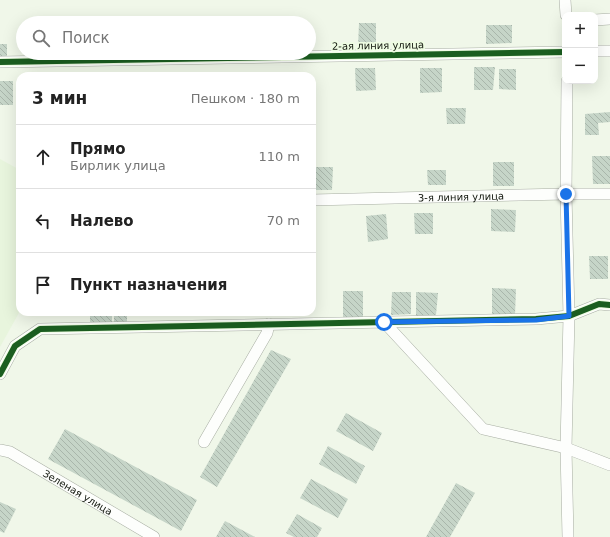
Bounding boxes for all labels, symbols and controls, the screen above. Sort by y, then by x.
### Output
map controls [562,12,598,84]
button: + [562,12,598,48]
search box [16,16,316,60]
icon: search [30,27,52,49]
text: Поиск [62,29,110,47]
street label: 2-ая линия улица [332,39,424,52]
button: − [562,48,598,84]
text: 3 мин [32,88,87,108]
text: Пешком · 180 m [191,91,300,106]
text: Прямо [70,140,126,158]
icon: ahead [32,146,54,168]
text: 110 m [258,149,300,164]
text: Бирлик улица [70,158,166,173]
route end [557,185,575,203]
street label: 3-я линия улица [418,190,504,203]
icon: left [32,210,54,232]
text: Налево [70,212,134,230]
text: 70 m [267,213,300,228]
icon: arrive [32,274,54,296]
text: Пункт назначения [70,276,227,294]
route start [375,313,393,331]
street label: Зеленая улица [41,468,114,517]

